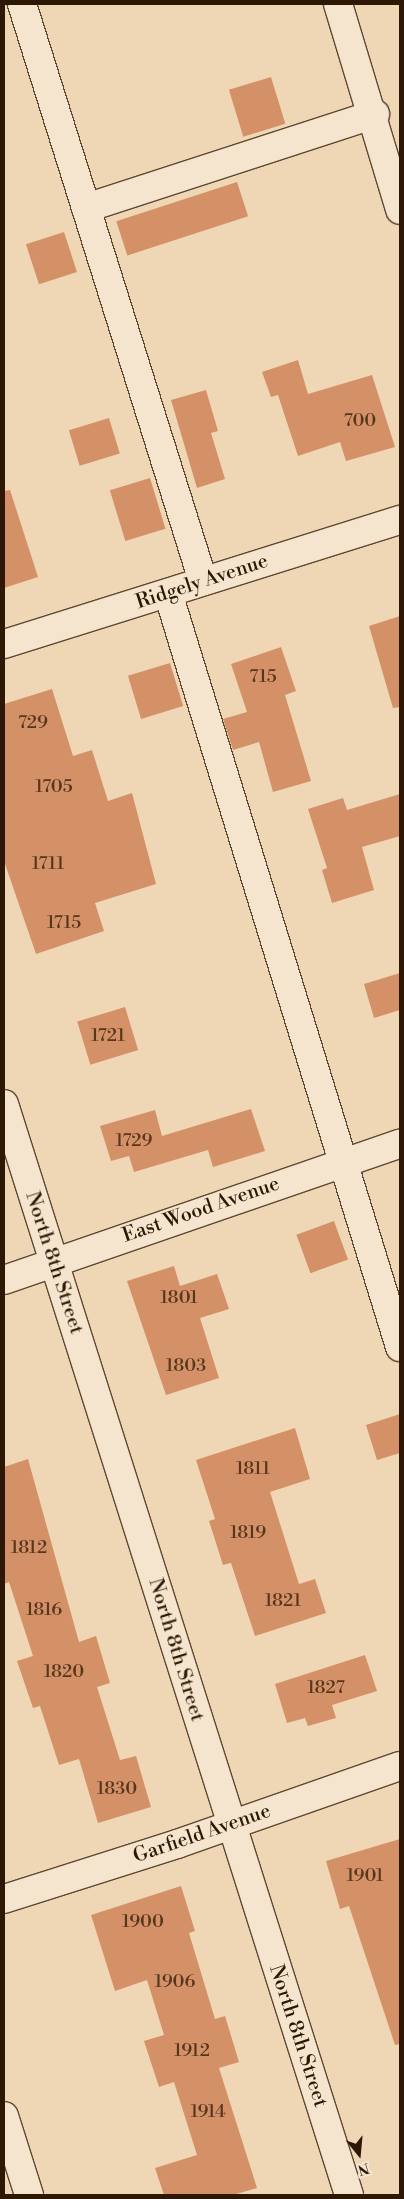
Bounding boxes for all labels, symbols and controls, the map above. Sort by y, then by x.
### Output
house number: 700 [344,410,376,432]
street label: Ridgely Avenue [133,549,271,615]
house number: 715 [249,666,277,688]
house number: 729 [18,712,48,734]
house number: 1705 [35,776,73,798]
house number: 1711 [32,853,64,875]
house number: 1715 [47,912,81,934]
house number: 1721 [91,1025,125,1047]
house number: 1729 [116,1130,152,1152]
street label: East Wood Avenue [119,1172,283,1248]
street label: North 8th Street [20,1189,88,1337]
house number: 1801 [160,1287,198,1309]
house number: 1803 [166,1355,206,1377]
house number: 1811 [236,1458,270,1480]
house number: 1819 [230,1522,266,1544]
house number: 1812 [11,1537,47,1559]
street label: North 8th Street [143,1576,209,1724]
house number: 1821 [265,1590,301,1612]
house number: 1816 [26,1599,62,1621]
house number: 1820 [44,1661,84,1683]
house number: 1827 [307,1677,345,1699]
house number: 1830 [97,1778,137,1800]
street label: Garfield Avenue [130,1799,274,1869]
house number: 1901 [346,1865,384,1887]
house number: 1900 [122,1911,164,1933]
street label: North 8th Street [264,1962,332,2110]
house number: 1906 [155,1971,195,1993]
house number: 1912 [174,2040,210,2062]
house number: 1914 [190,2101,226,2123]
north arrow [334,2129,384,2179]
text: N [355,2158,371,2179]

